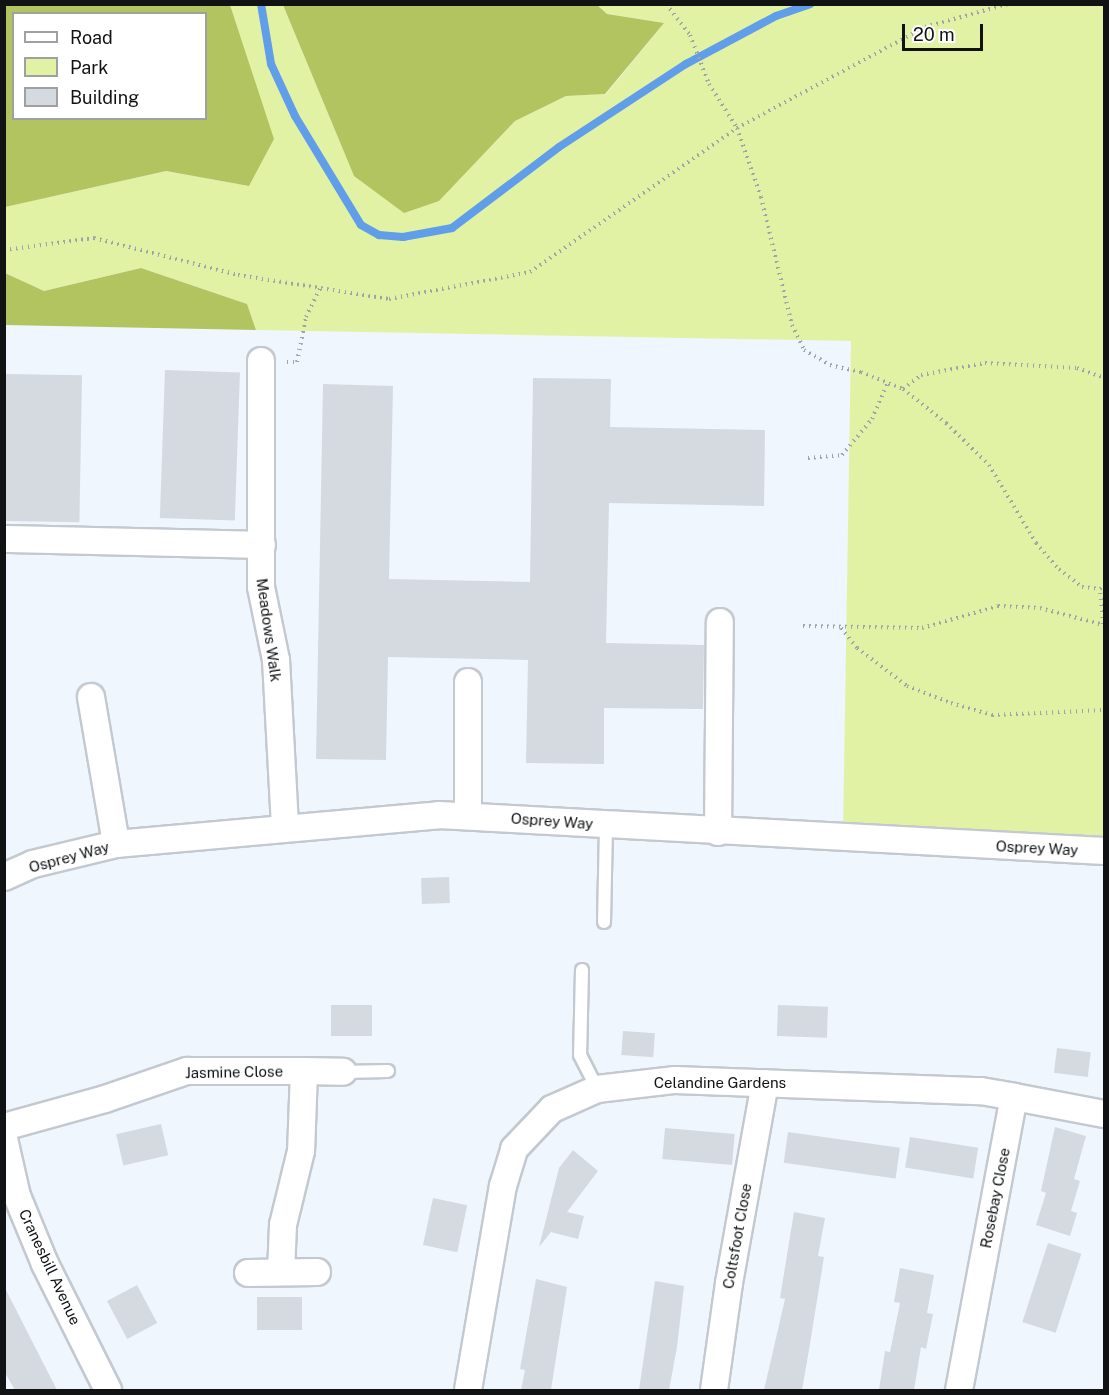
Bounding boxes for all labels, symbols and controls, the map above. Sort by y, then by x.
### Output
legend [12,12,207,120]
scale bar [905,12,986,50]
text: 20 m [913,24,955,45]
text: Road [70,27,113,48]
text: Park [70,57,108,78]
text: Building [70,87,139,108]
street label: Meadows Walk [253,577,285,683]
street label: Osprey Way [510,809,594,833]
street label: Osprey Way [995,837,1079,859]
street label: Osprey Way [27,838,111,876]
street label: Jasmine Close [185,1062,283,1082]
street label: Celandine Gardens [654,1074,786,1092]
street label: Rosebay Close [976,1146,1014,1250]
street label: Coltsfoot Close [719,1182,755,1290]
street label: Cranesbill Avenue [15,1206,85,1328]

